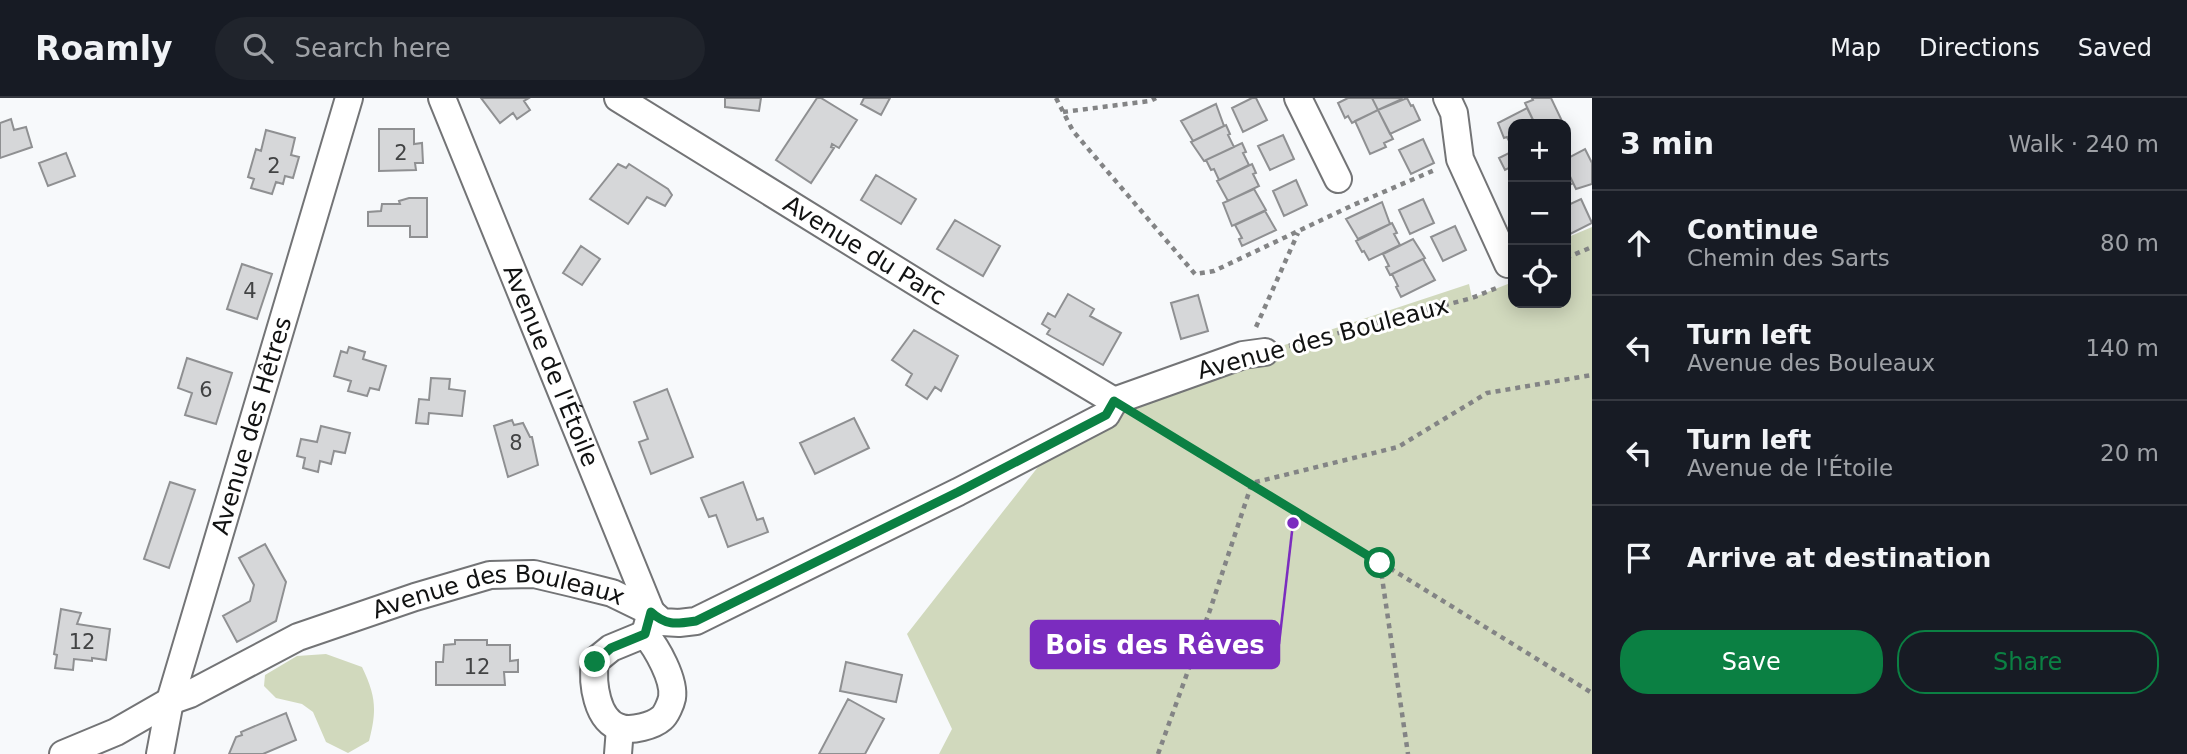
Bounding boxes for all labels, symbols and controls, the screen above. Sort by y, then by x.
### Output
search box [215,17,705,80]
text: Roamly [35,29,173,68]
icon: search [239,29,277,67]
text: Search here [295,33,451,63]
text: Map [1830,34,1881,62]
text: Directions [1919,34,2040,62]
text: Saved [2078,34,2152,62]
map controls [1508,119,1571,308]
button: + [1508,119,1571,182]
text: 3 min [1620,126,1714,161]
text: Walk · 240 m [2008,131,2159,157]
house number: 2 [394,141,408,165]
house number: 2 [267,154,281,178]
button: − [1508,182,1571,245]
street label: Avenue du Parc [778,190,951,311]
text: Continue [1687,215,1818,245]
icon: ahead [1620,224,1658,262]
text: 80 m [2100,230,2159,256]
button: locate [1508,245,1571,308]
text: Chemin des Sarts [1687,245,1890,271]
street label: Avenue de l'Étoile [497,261,604,471]
house number: 4 [243,279,257,303]
street label: Avenue des Bouleaux [1194,291,1452,385]
street label: Avenue des Hêtres [206,314,297,538]
text: Turn left [1687,320,1811,350]
icon: left [1620,329,1658,367]
text: 140 m [2085,335,2159,361]
text: Avenue des Bouleaux [1687,350,1935,376]
house number: 6 [199,378,213,402]
text: Turn left [1687,425,1811,455]
house number: 8 [509,431,523,455]
icon: left [1620,434,1658,472]
text: 20 m [2100,440,2159,466]
text: Avenue de l'Étoile [1687,455,1893,481]
icon: arrive [1620,539,1658,577]
text: Arrive at destination [1687,543,1991,573]
route start [1364,547,1395,578]
street label: Avenue des Bouleaux [369,560,629,625]
callout: Bois des Rêves [1031,621,1279,668]
house number: 12 [69,630,95,654]
text: Bois des Rêves [1045,630,1265,660]
button: Save [1620,630,1883,694]
button: Share [1897,630,2159,694]
route end [579,646,610,677]
house number: 12 [464,655,490,679]

